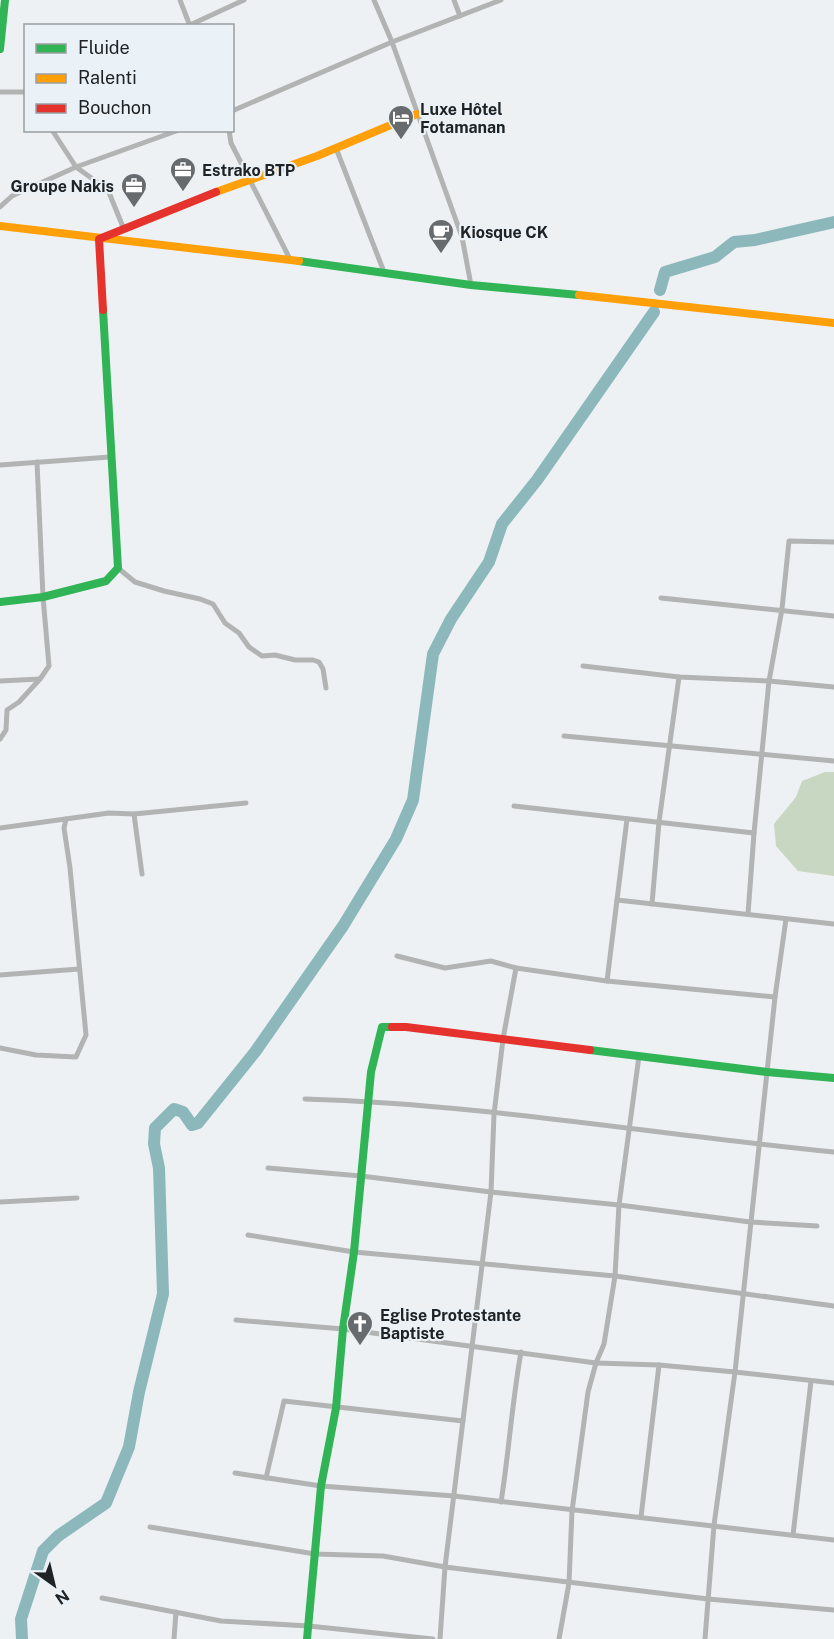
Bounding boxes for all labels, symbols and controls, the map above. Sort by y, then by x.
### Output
legend [24,24,234,132]
text: Fluide [78,37,130,58]
text: Ralenti [78,67,137,88]
text: Bouchon [78,97,151,118]
place label: Luxe Hôtel Fotamanan [420,100,505,137]
hotel icon: Luxe Hôtel Fotamanan [386,103,416,141]
office icon: Estrako BTP [168,155,198,193]
place label: Estrako BTP [202,161,295,180]
office icon: Groupe Nakis [119,171,149,209]
place label: Groupe Nakis [11,177,114,196]
cafe icon: Kiosque CK [426,217,456,255]
place label: Kiosque CK [460,223,549,242]
place label: Eglise Protestante Baptiste [380,1306,521,1343]
church icon: Eglise Protestante Baptiste [345,1309,375,1347]
north arrow [24,1555,84,1615]
text: N [52,1586,73,1608]

